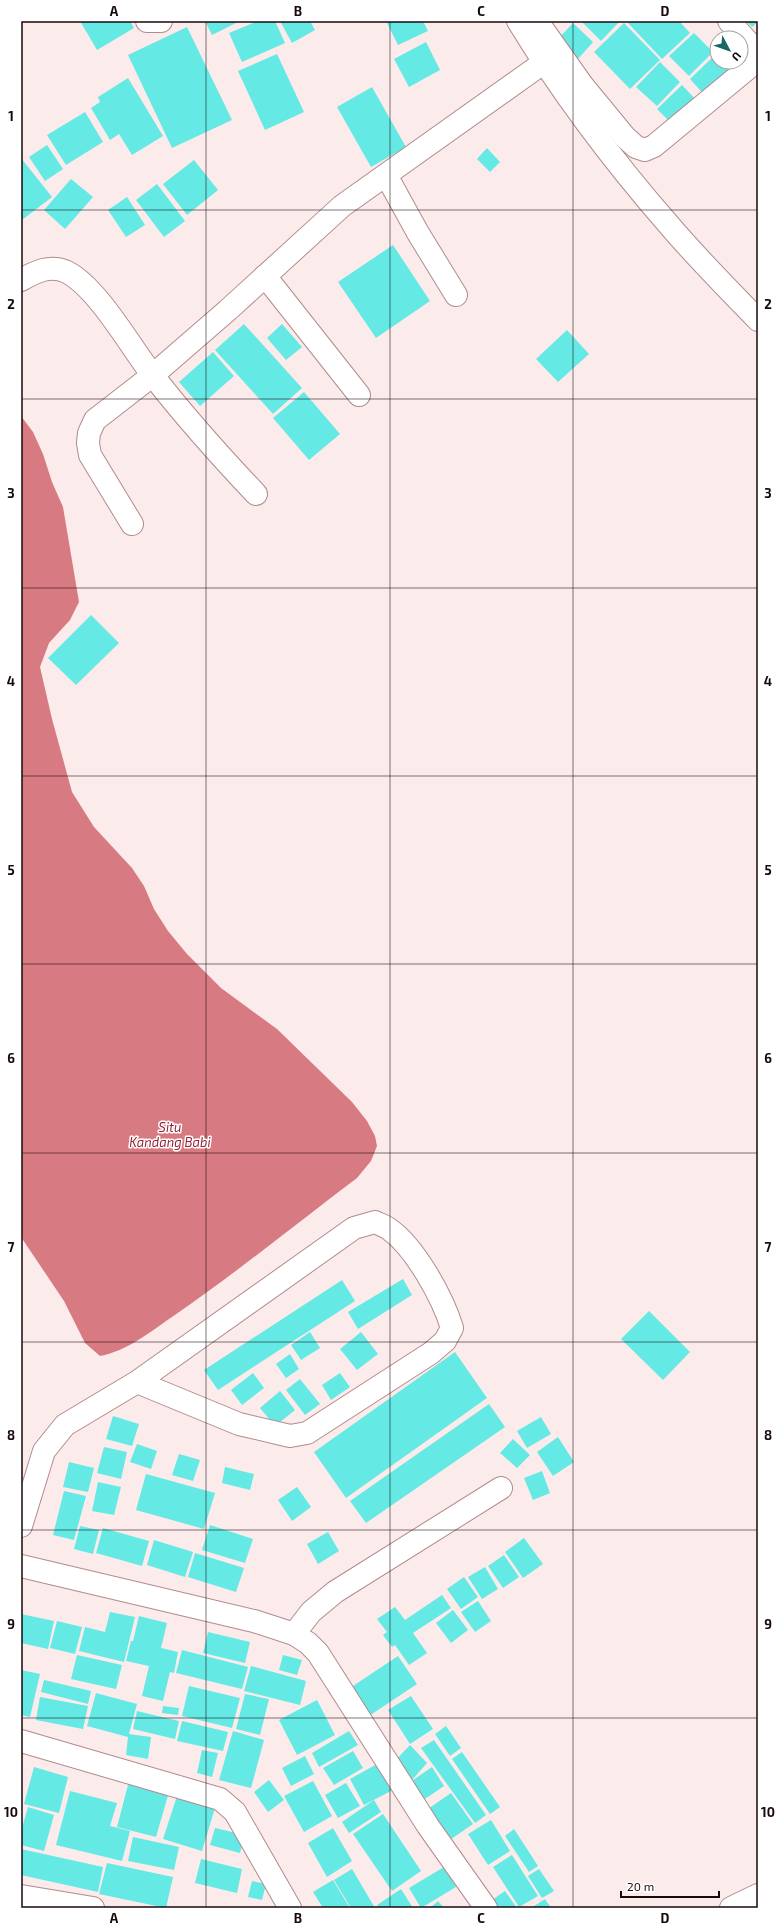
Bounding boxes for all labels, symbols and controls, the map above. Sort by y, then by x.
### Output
text: A [110,3,119,19]
text: B [294,3,302,19]
text: C [477,3,485,19]
text: D [661,3,670,19]
north arrow [709,30,749,70]
text: U [730,50,744,64]
text: 1 [8,108,14,124]
text: 1 [765,108,771,124]
text: 2 [7,296,15,312]
text: 2 [764,296,772,312]
text: 3 [7,485,15,501]
text: 3 [764,485,772,501]
text: 4 [7,673,15,689]
text: 4 [764,673,772,689]
text: 5 [7,862,15,878]
text: 5 [764,862,772,878]
text: 6 [7,1050,15,1066]
text: 6 [764,1050,772,1066]
water label: Situ Kandang Babi [129,1119,211,1150]
text: 7 [8,1239,15,1255]
text: 7 [765,1239,772,1255]
text: 8 [7,1427,15,1443]
text: 8 [764,1427,772,1443]
text: 9 [7,1616,15,1632]
text: 9 [764,1616,772,1632]
text: 10 [4,1804,18,1820]
text: 10 [761,1804,775,1820]
scale bar [621,1873,719,1899]
text: 20 m [627,1879,654,1893]
text: A [110,1910,119,1926]
text: B [294,1910,302,1926]
text: C [477,1910,485,1926]
text: D [661,1910,670,1926]

